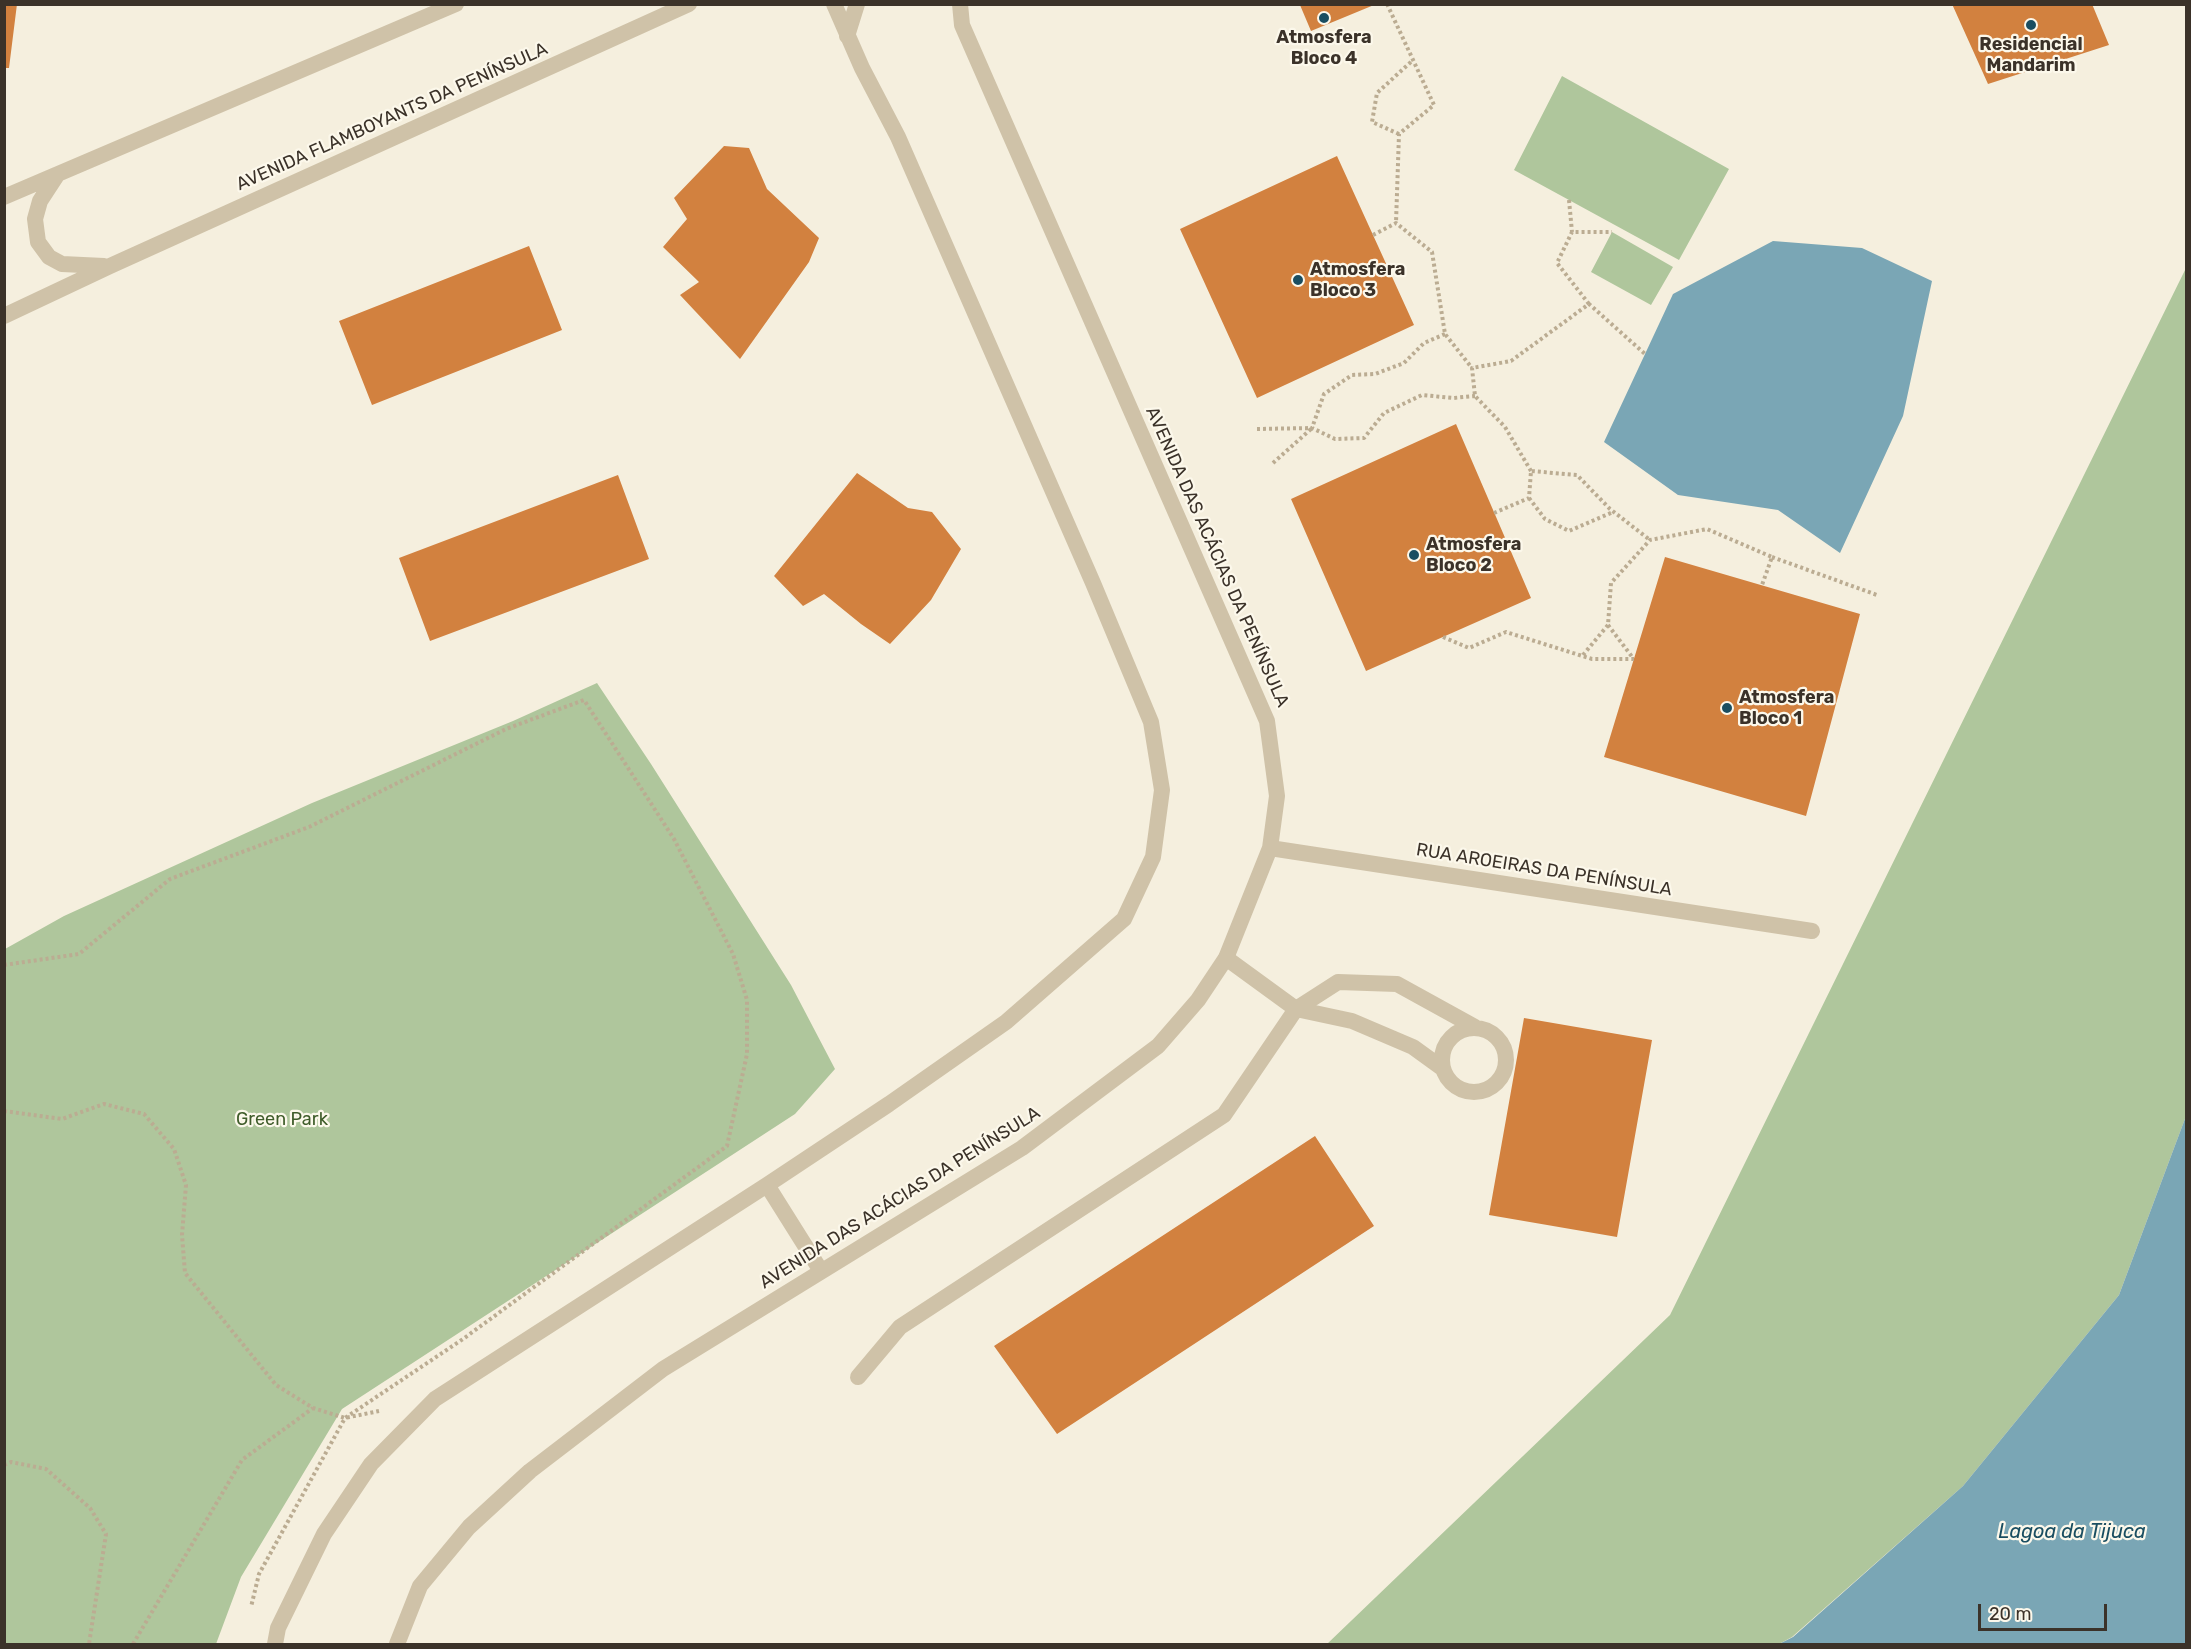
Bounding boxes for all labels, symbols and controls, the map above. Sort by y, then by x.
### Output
marker: Atmosfera Bloco 4 [1317,11,1331,25]
marker: Residencial Mandarim [2024,18,2038,32]
place label: Atmosfera Bloco 4 [1276,27,1372,70]
place label: Residencial Mandarim [1979,34,2083,76]
street label: AVENIDA FLAMBOYANTS DA PENÍNSULA [233,38,551,196]
place label: Atmosfera Bloco 3 [1310,259,1405,302]
marker: Atmosfera Bloco 3 [1291,273,1305,287]
street label: AVENIDA DAS ACÁCIAS DA PENÍNSULA [1141,403,1293,711]
place label: Atmosfera Bloco 2 [1426,534,1521,576]
marker: Atmosfera Bloco 2 [1407,548,1421,562]
place label: Atmosfera Bloco 1 [1739,687,1834,730]
marker: Atmosfera Bloco 1 [1720,701,1734,715]
street label: RUA AROEIRAS DA PENÍNSULA [1414,839,1674,901]
street label: AVENIDA DAS ACÁCIAS DA PENÍNSULA [756,1102,1044,1294]
park label: Green Park [236,1109,328,1131]
water label: Lagoa da Tijuca [1998,1520,2146,1544]
scale bar [1981,1592,2110,1630]
text: 20 m [1989,1603,2031,1625]

